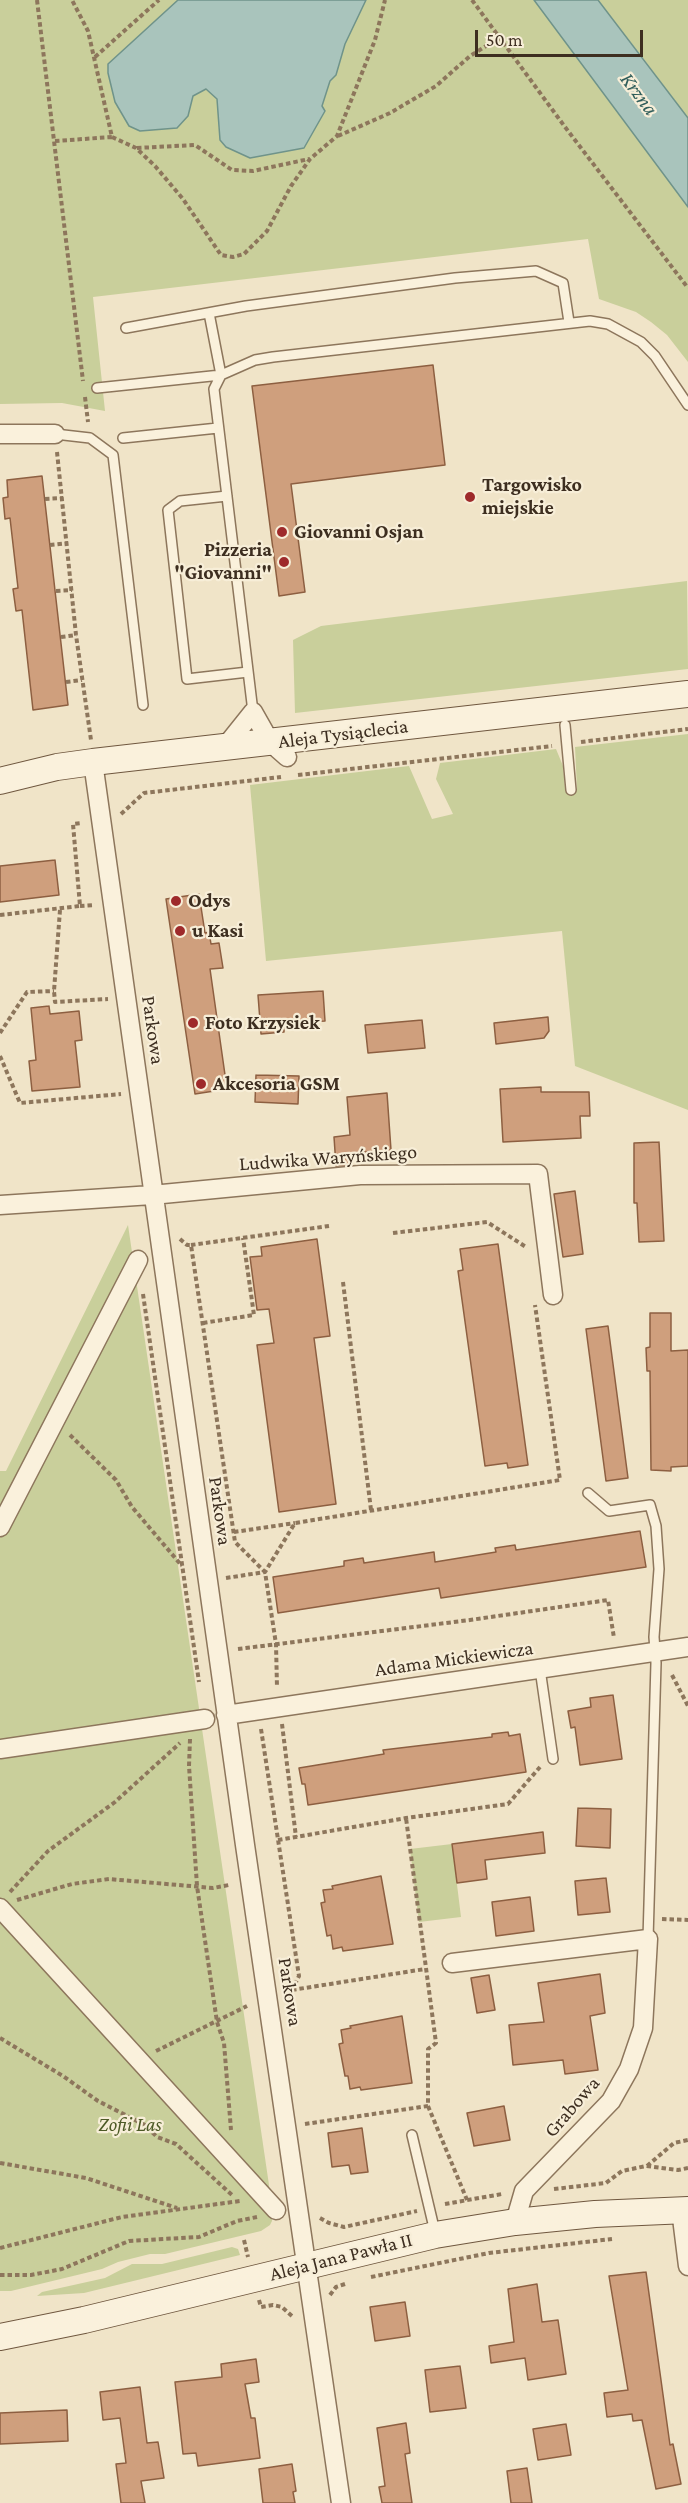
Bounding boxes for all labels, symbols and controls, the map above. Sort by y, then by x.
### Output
scale bar [478,18,646,56]
text: 50 m [486,30,523,50]
water label: Krzna [615,67,663,121]
place label: Targowisko miejskie [482,473,582,520]
marker: Targowisko miejskie [463,490,477,504]
place label: Giovanni Osjan [294,520,424,544]
marker: Giovanni Osjan [275,525,289,539]
place label: Pizzeria "Giovanni" [174,538,272,585]
marker: Pizzeria "Giovanni" [277,555,291,569]
street label: Aleja Tysiąclecia [277,714,409,754]
place label: Odys [188,889,230,913]
marker: Odys [169,894,183,908]
place label: u Kasi [192,919,243,943]
marker: u Kasi [173,924,187,938]
street label: Parkowa [136,994,170,1066]
place label: Foto Krzysiek [205,1011,320,1035]
marker: Foto Krzysiek [186,1016,200,1030]
place label: Akcesoria GSM [213,1072,340,1096]
marker: Akcesoria GSM [194,1077,208,1091]
street label: Ludwika Waryńskiego [238,1140,418,1176]
street label: Parkowa [203,1475,237,1547]
street label: Adama Mickiewicza [373,1636,535,1682]
street label: Parkowa [273,1956,307,2028]
street label: Grabowa [539,2072,605,2142]
park label: Zofii Las [98,2113,162,2137]
street label: Aleja Jana Pawła II [267,2228,415,2286]

